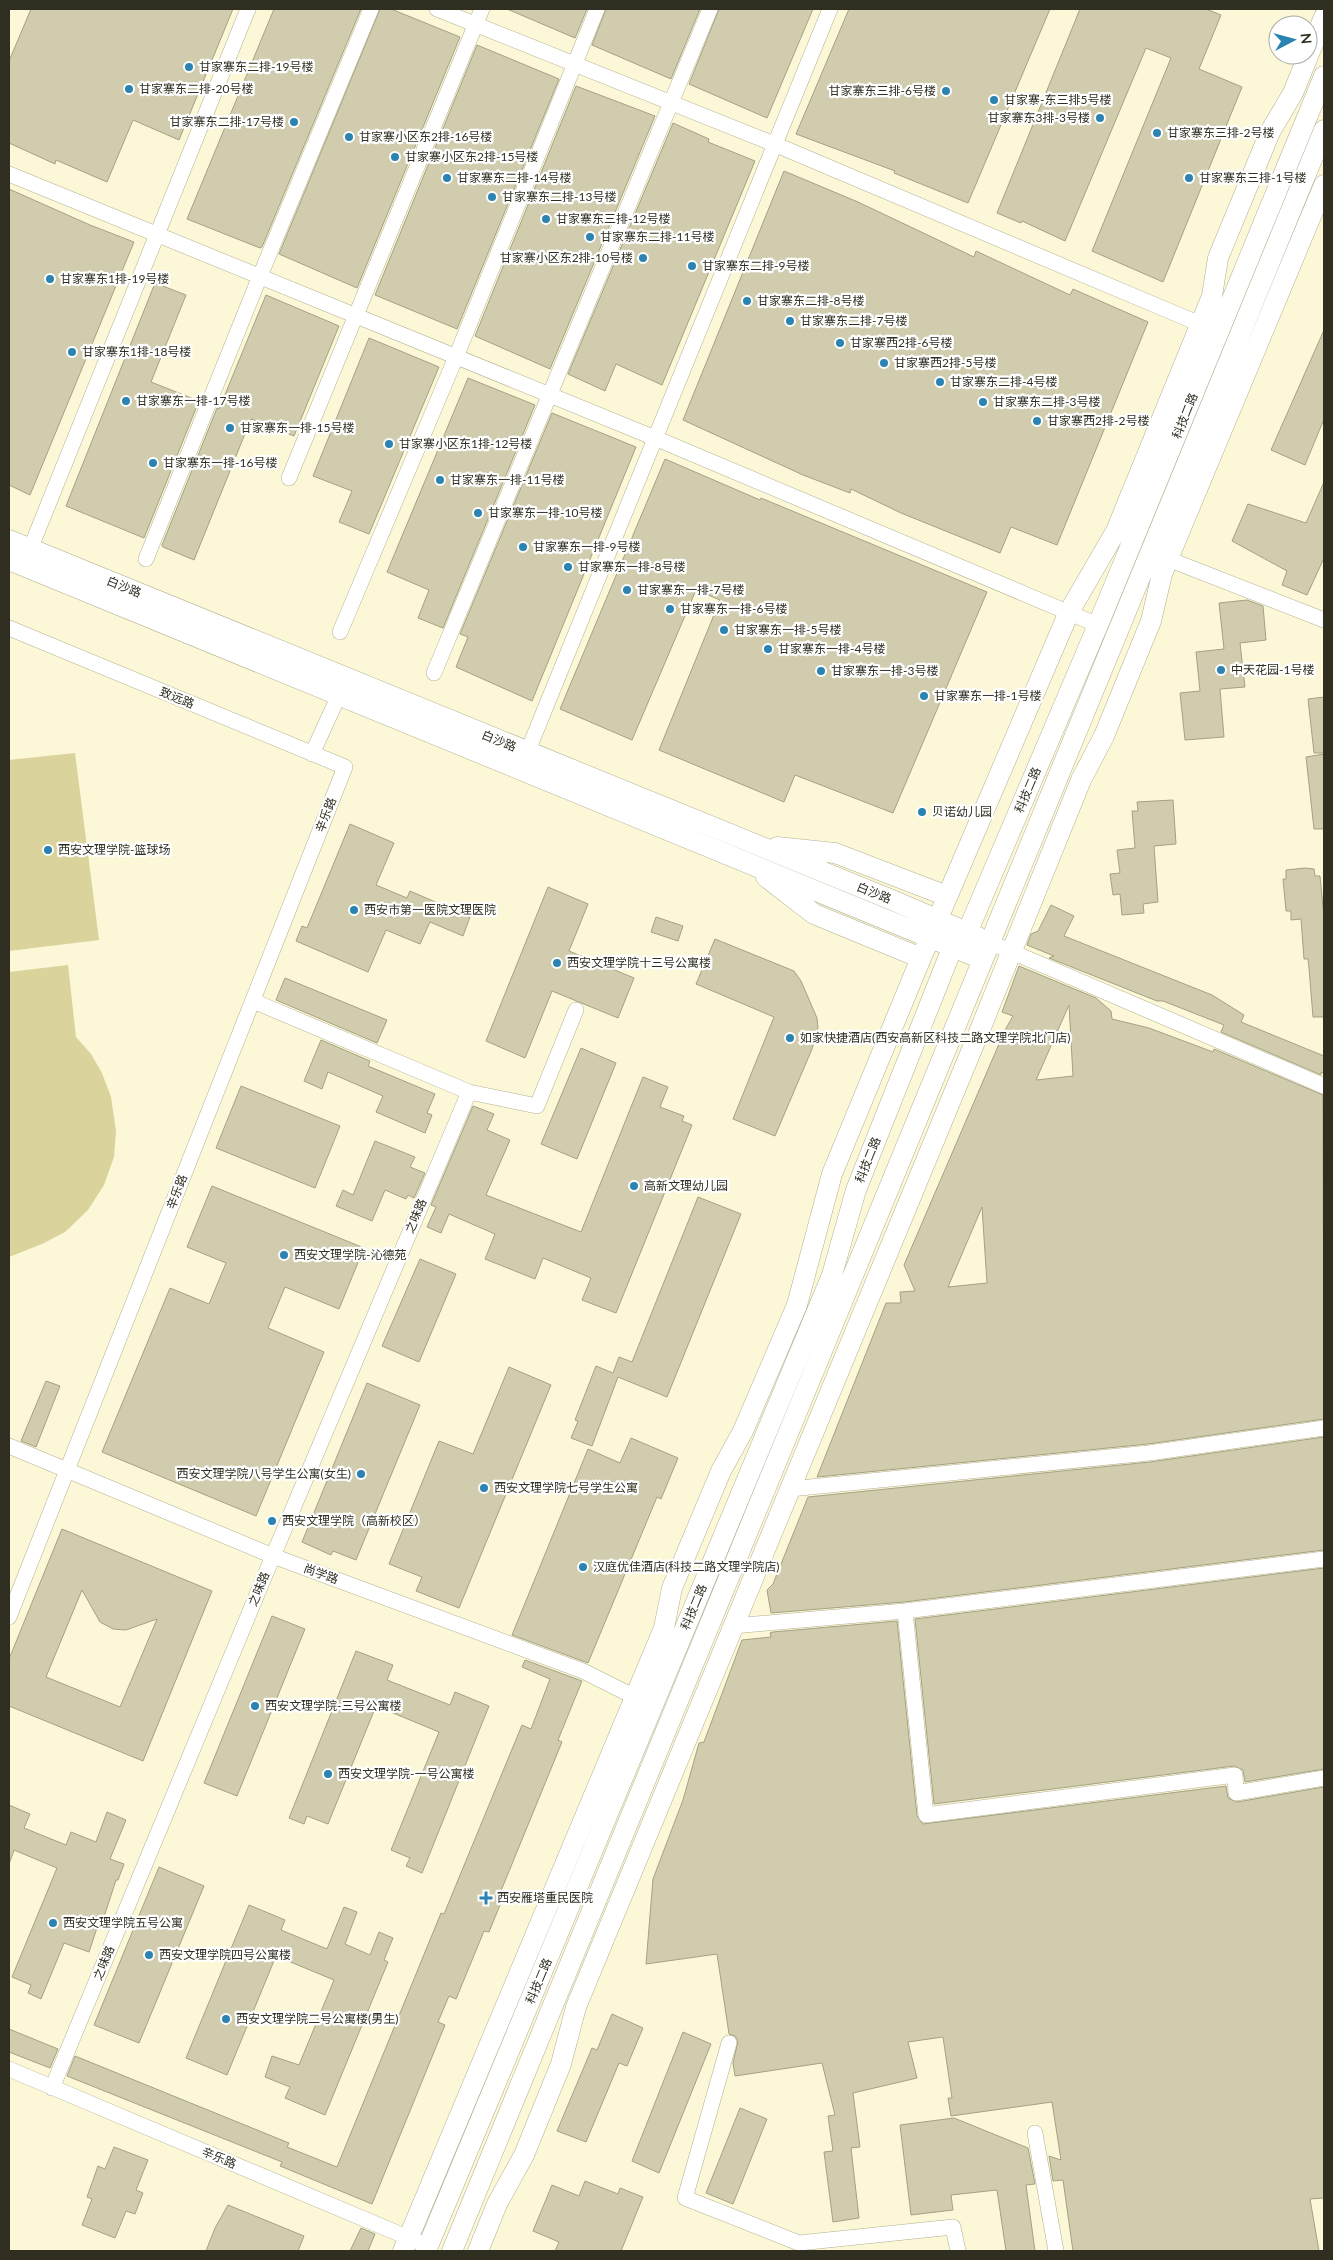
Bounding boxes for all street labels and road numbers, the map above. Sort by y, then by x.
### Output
street label: 科技二路 [1169,391,1200,441]
street label: 白沙路 [105,573,144,600]
street label: 致远路 [158,684,197,711]
street label: 白沙路 [480,727,519,754]
street label: 科技二路 [1011,765,1044,815]
street label: 辛乐路 [312,795,339,834]
street label: 白沙路 [855,879,894,906]
street label: 科技二路 [852,1135,883,1185]
street label: 辛乐路 [163,1172,190,1211]
street label: 之味路 [402,1196,429,1235]
street label: 尚学路 [302,1560,341,1587]
street label: 之味路 [245,1569,272,1608]
street label: 科技二路 [677,1582,710,1632]
street label: 之味路 [90,1943,117,1982]
street label: 科技二路 [522,1956,555,2006]
street label: 辛乐路 [200,2144,239,2171]

